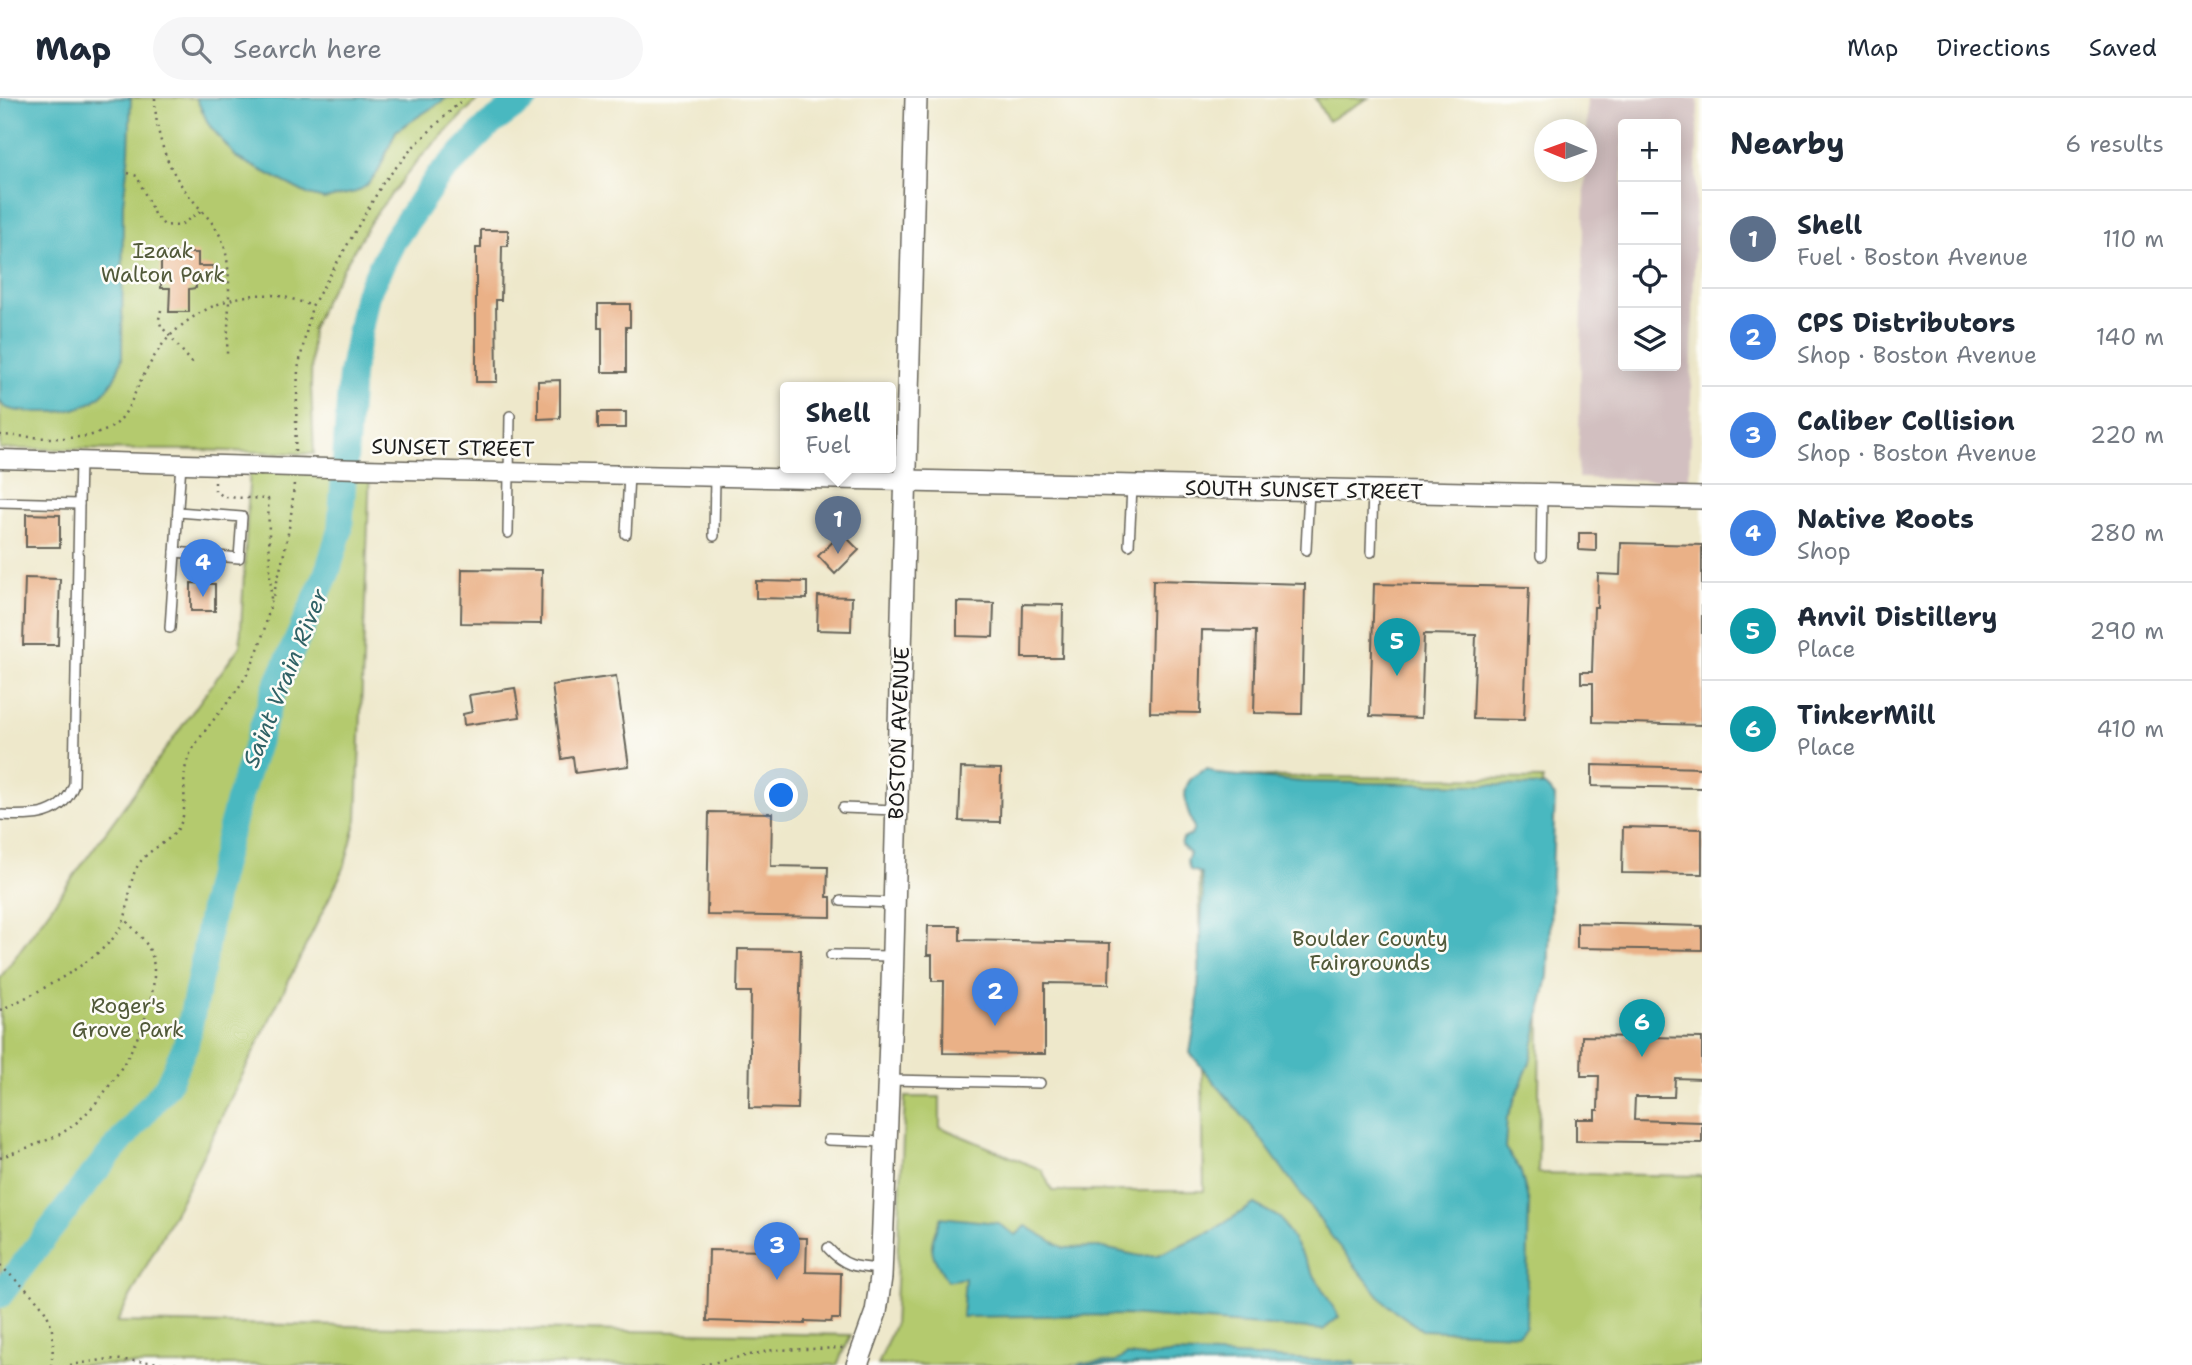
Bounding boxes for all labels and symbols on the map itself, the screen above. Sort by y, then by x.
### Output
north arrow [1534,119,1597,182]
park label: Izaak Walton Park [101,237,225,289]
street label: SUNSET STREET [371,433,535,463]
street label: SOUTH SUNSET STREET [1185,474,1423,506]
pin: 1 [815,496,861,554]
pin: 4 [180,539,226,597]
water label: Saint Vrain River [236,583,335,772]
pin: 5 [1374,618,1420,676]
street label: BOSTON AVENUE [882,646,916,820]
your location [764,778,798,812]
park label: Boulder County Fairgrounds [1292,925,1448,977]
pin: 2 [972,968,1018,1026]
park label: Roger's Grove Park [72,992,184,1044]
pin: 6 [1619,999,1665,1057]
pin: 3 [754,1222,800,1280]

